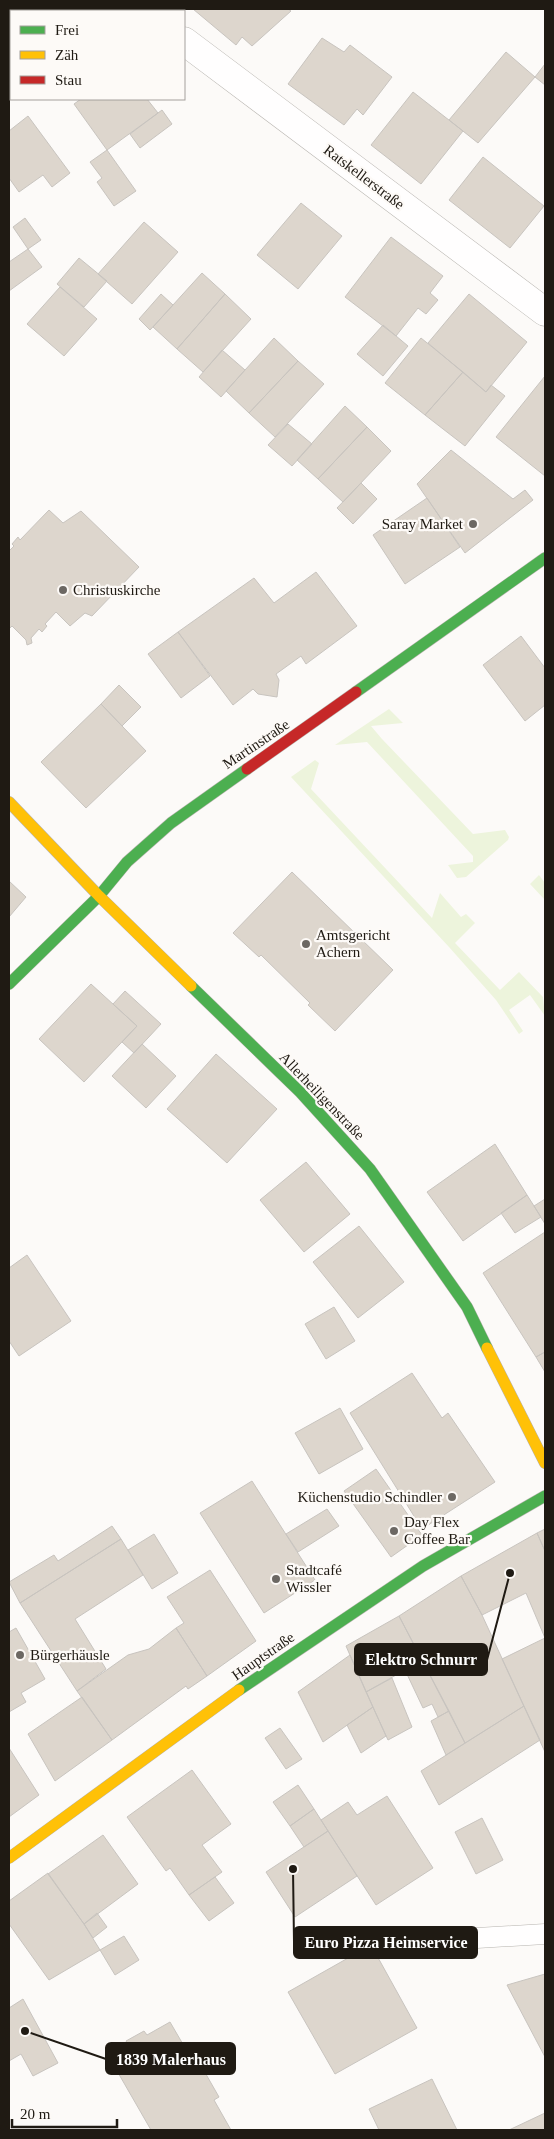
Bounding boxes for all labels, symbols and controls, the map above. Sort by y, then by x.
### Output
legend [10,10,185,100]
text: Frei [55,22,79,38]
text: Zäh [55,47,79,63]
text: Stau [55,72,82,88]
street label: Ratskellerstraße [321,142,408,213]
place label: Saray Market [382,516,464,532]
marker: Saray Market [467,518,479,530]
place label: Christuskirche [73,582,161,598]
marker: Christuskirche [57,584,69,596]
street label: Martinstraße [220,716,293,772]
place label: Amtsgericht Achern [316,927,391,960]
marker: Amtsgericht Achern [300,938,312,950]
street label: Allerheiligenstraße [276,1049,368,1143]
place label: Küchenstudio Schindler [297,1489,442,1505]
marker: Küchenstudio Schindler [446,1491,458,1503]
place label: Day Flex Coffee Bar [404,1514,470,1547]
marker: Day Flex Coffee Bar [388,1525,400,1537]
place label: Stadtcafé Wissler [286,1562,342,1595]
marker: Stadtcafé Wissler [270,1573,282,1585]
street label: Hauptstraße [229,1628,298,1683]
callout: Elektro Schnurr [355,1644,487,1675]
place label: Bürgerhäusle [30,1647,110,1663]
marker: Bürgerhäusle [14,1649,26,1661]
text: Elektro Schnurr [365,1651,477,1668]
callout: Euro Pizza Heimservice [294,1927,477,1958]
text: Euro Pizza Heimservice [304,1934,468,1951]
callout: 1839 Malerhaus [106,2043,235,2074]
text: 1839 Malerhaus [116,2051,226,2068]
scale bar [12,2096,118,2128]
text: 20 m [20,2106,51,2122]

